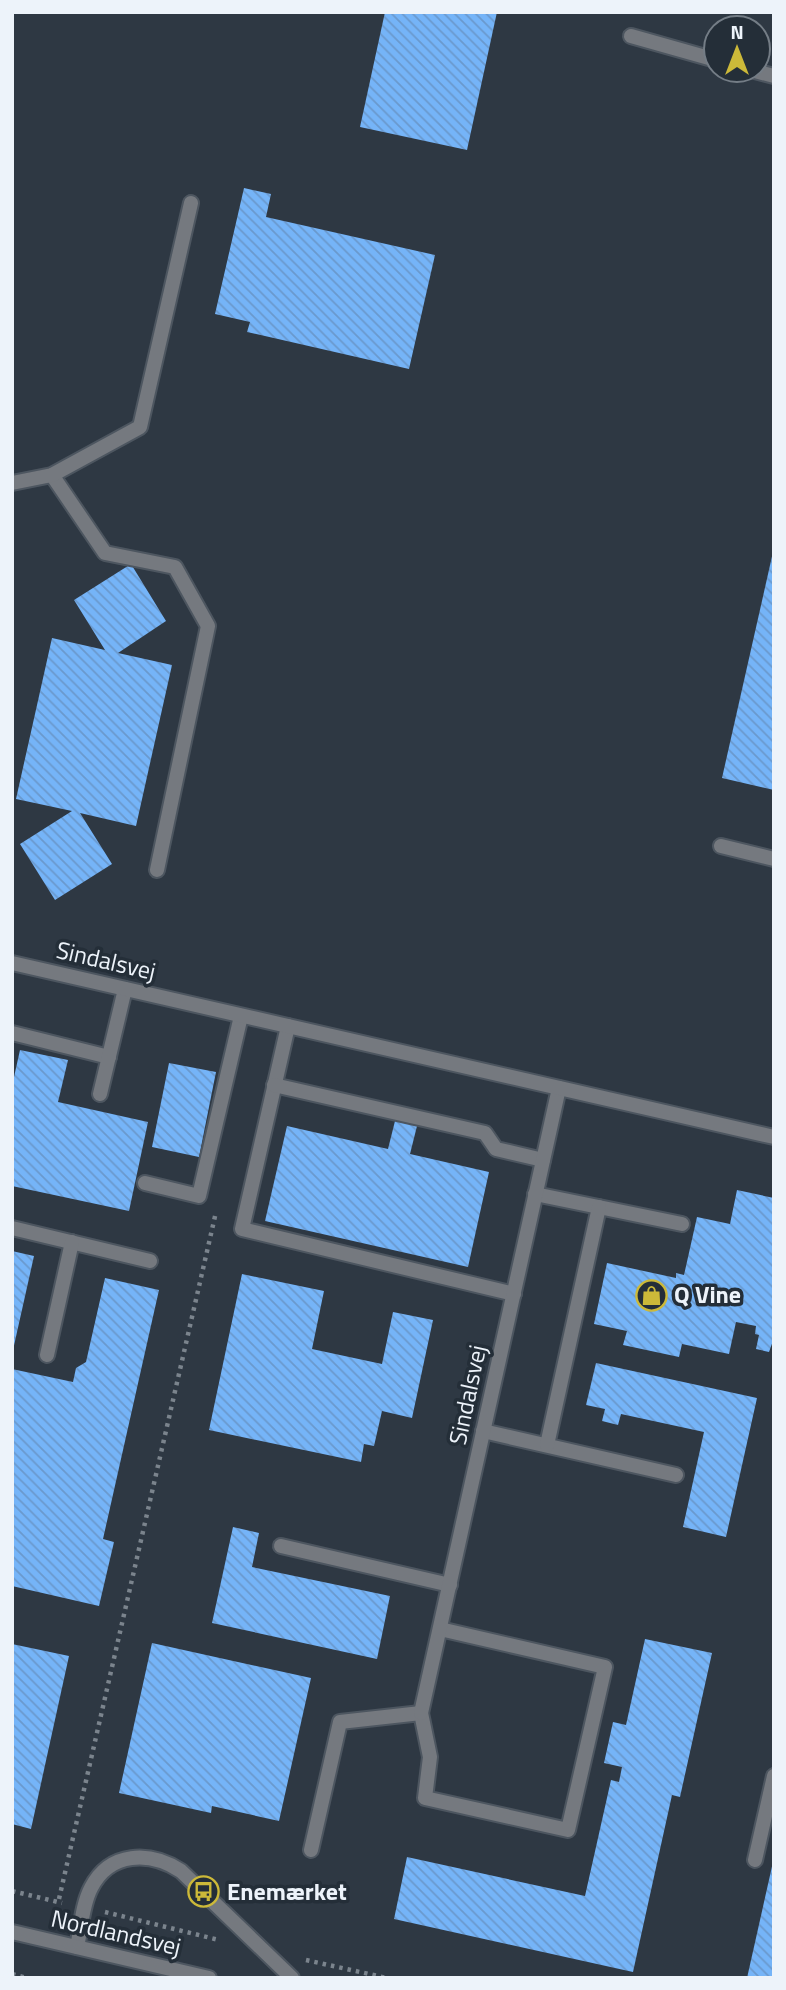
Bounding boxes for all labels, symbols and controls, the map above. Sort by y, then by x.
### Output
north arrow [702,14,772,84]
text: N [730,17,744,46]
street label: Sindalsvej [53,931,160,989]
place label: Q Vine [674,1276,741,1312]
shop icon: Q Vine [634,1278,668,1312]
street label: Sindalsvej [439,1342,495,1448]
place label: Enemærket [227,1873,347,1909]
bus stop icon: Enemærket [187,1875,221,1909]
street label: Nordlandsvej [48,1900,185,1964]

